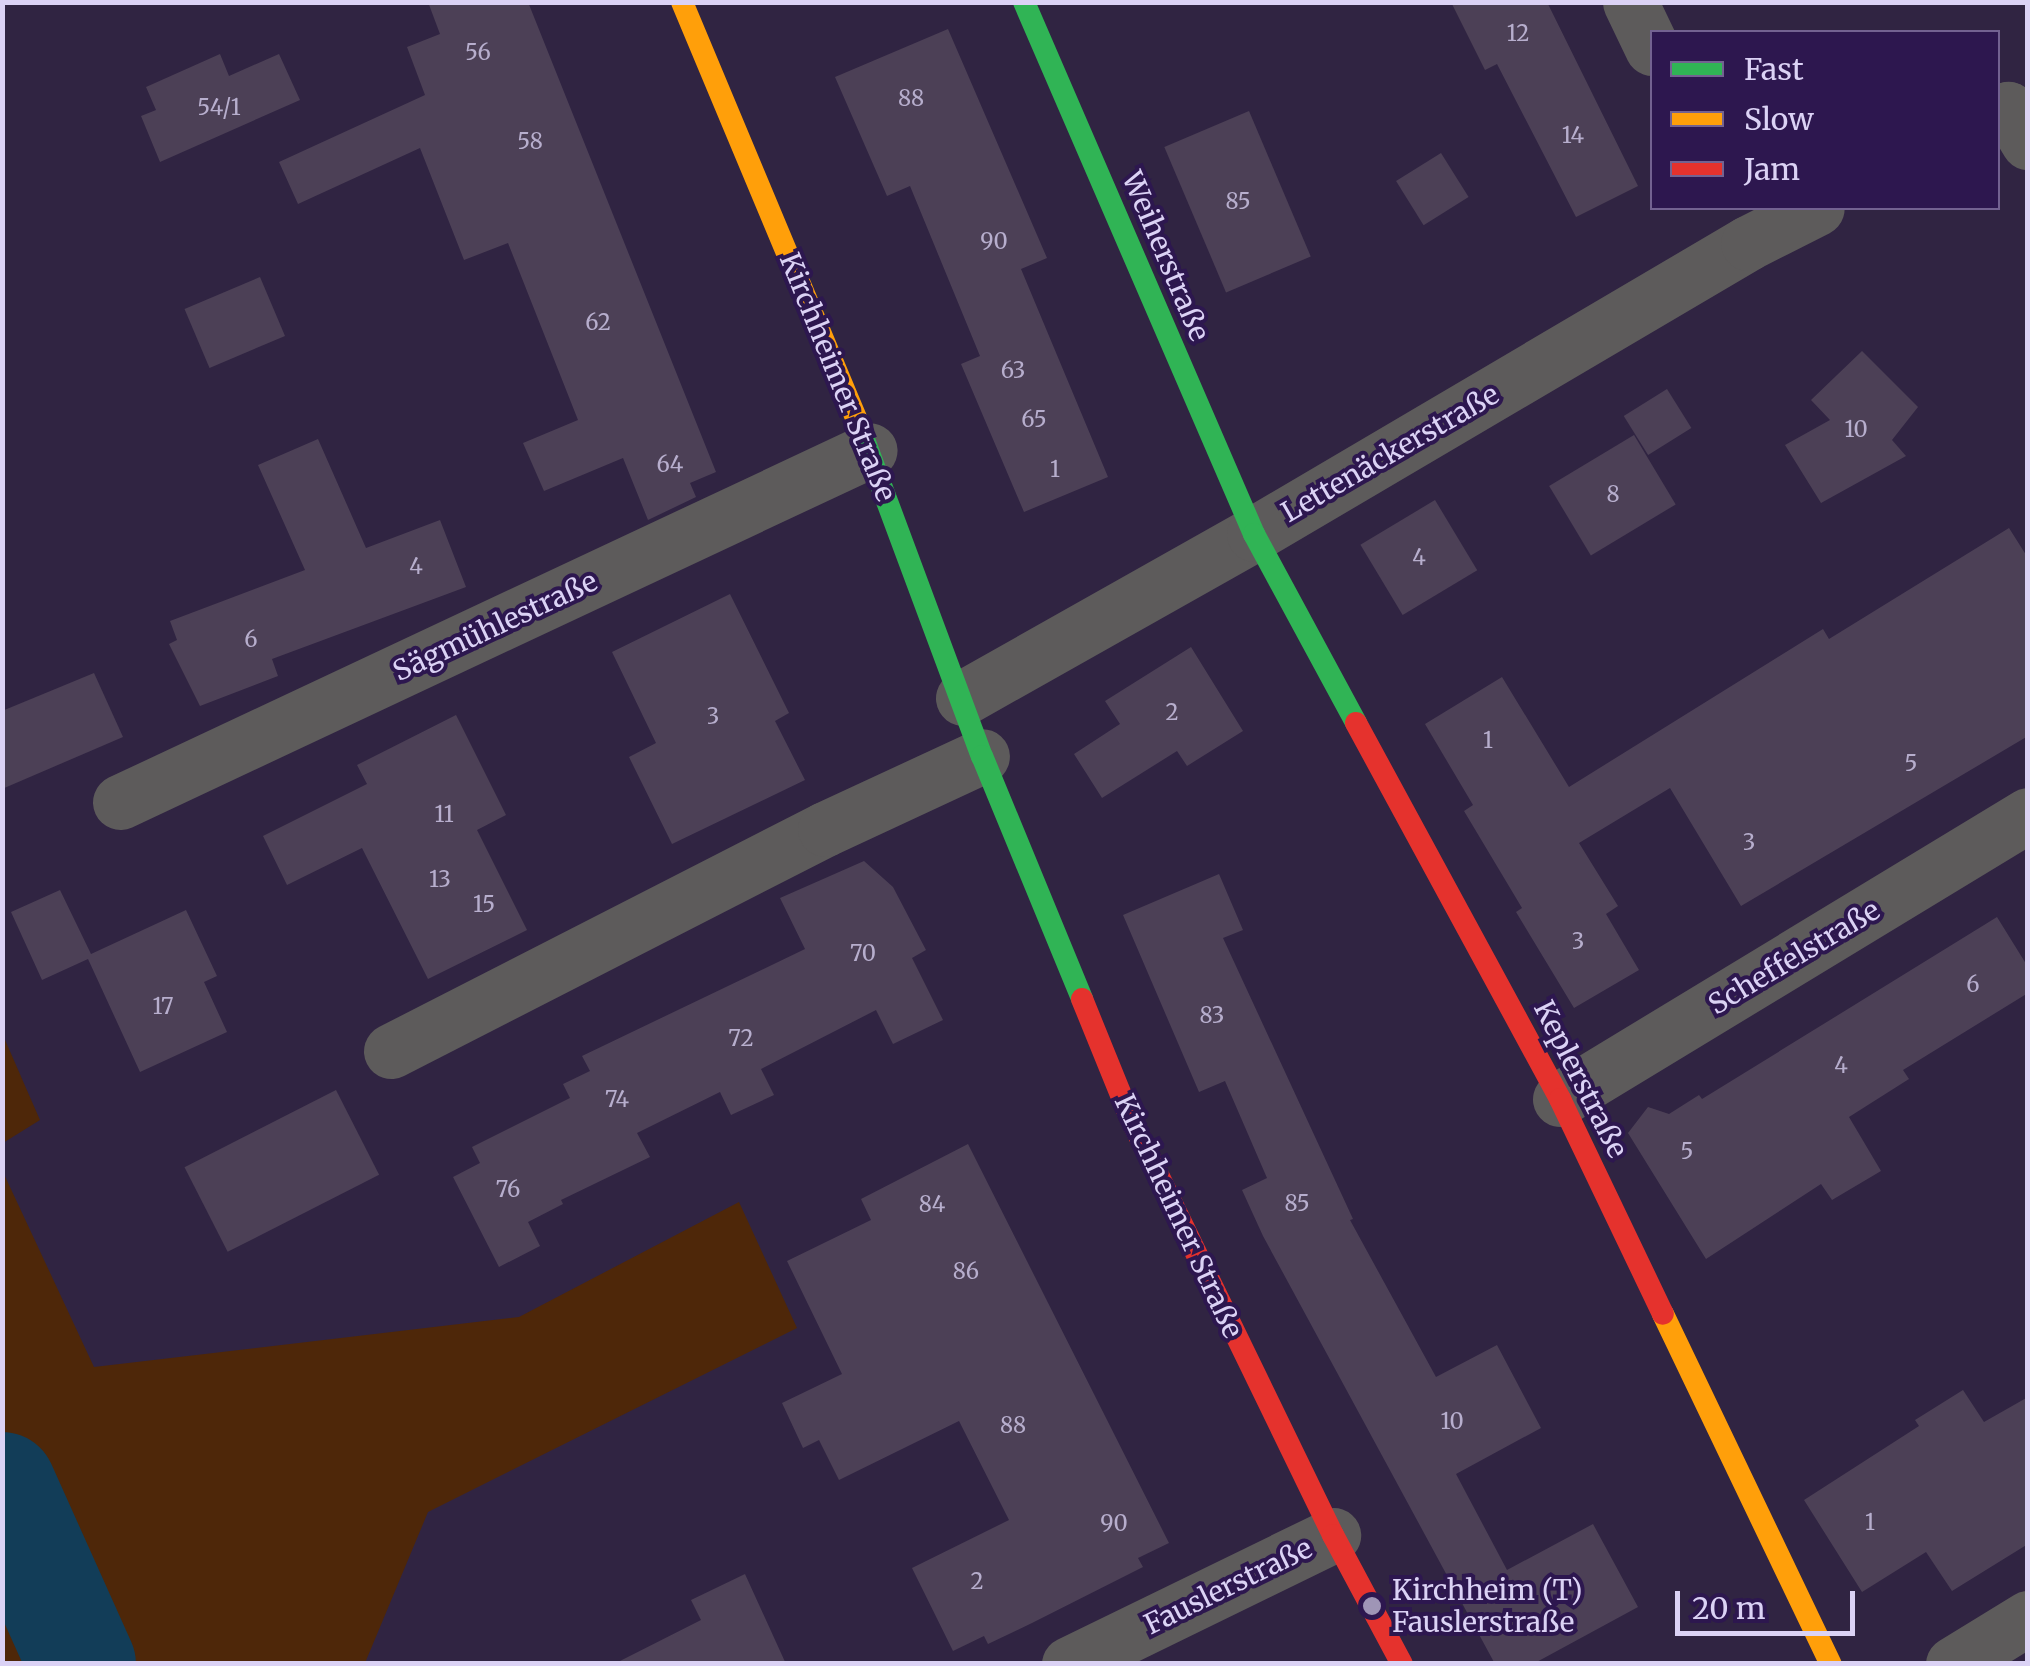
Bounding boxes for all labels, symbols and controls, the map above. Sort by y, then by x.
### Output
house number: 12 [1507,21,1529,47]
legend [1650,30,2000,210]
house number: 56 [465,40,491,66]
text: Fast [1744,50,1804,88]
house number: 88 [898,86,924,112]
house number: 54/1 [197,95,241,121]
text: Slow [1744,100,1814,138]
house number: 14 [1562,123,1584,149]
house number: 58 [517,129,543,155]
text: Jam [1744,150,1800,188]
street label: Weiherstraße [1115,166,1217,346]
house number: 85 [1225,189,1251,215]
house number: 90 [980,229,1008,255]
street label: Kirchheimer Straße [773,248,903,506]
house number: 62 [585,310,611,336]
house number: 63 [1001,358,1025,384]
street label: Lettenäckerstraße [1275,377,1505,529]
house number: 65 [1021,407,1047,433]
house number: 10 [1844,417,1868,443]
house number: 64 [657,452,683,478]
house number: 1 [1050,457,1060,483]
house number: 8 [1606,482,1620,508]
house number: 4 [1412,545,1426,571]
house number: 4 [409,554,423,580]
street label: Sägmühlestraße [388,564,602,688]
house number: 6 [244,627,258,653]
house number: 2 [1165,700,1179,726]
house number: 3 [707,704,719,730]
house number: 1 [1483,728,1493,754]
house number: 5 [1905,751,1917,777]
house number: 11 [434,802,454,828]
house number: 3 [1743,830,1755,856]
house number: 13 [429,867,451,893]
house number: 15 [473,892,495,918]
street label: Scheffelstraße [1702,893,1886,1021]
house number: 3 [1572,929,1584,955]
house number: 70 [850,941,876,967]
house number: 6 [1966,972,1980,998]
house number: 17 [152,994,174,1020]
street label: Keplerstraße [1527,995,1635,1163]
house number: 83 [1200,1003,1224,1029]
house number: 72 [728,1026,754,1052]
house number: 4 [1834,1053,1848,1079]
house number: 74 [605,1087,629,1113]
street label: Kirchheimer Straße [1108,1089,1250,1343]
house number: 5 [1681,1139,1693,1165]
house number: 76 [496,1177,520,1203]
house number: 85 [1284,1191,1310,1217]
house number: 84 [919,1192,945,1218]
house number: 86 [953,1259,979,1285]
house number: 10 [1440,1409,1464,1435]
house number: 88 [1000,1413,1026,1439]
house number: 1 [1865,1510,1875,1536]
house number: 90 [1100,1511,1128,1537]
street label: Fauslerstraße [1139,1531,1317,1641]
house number: 2 [970,1569,984,1595]
scale bar [1680,1571,1860,1633]
place label: Kirchheim (T) Fauslerstraße [1392,1573,1583,1639]
text: 20 m [1692,1589,1765,1627]
marker: Kirchheim (T) Fauslerstraße [1361,1595,1383,1617]

